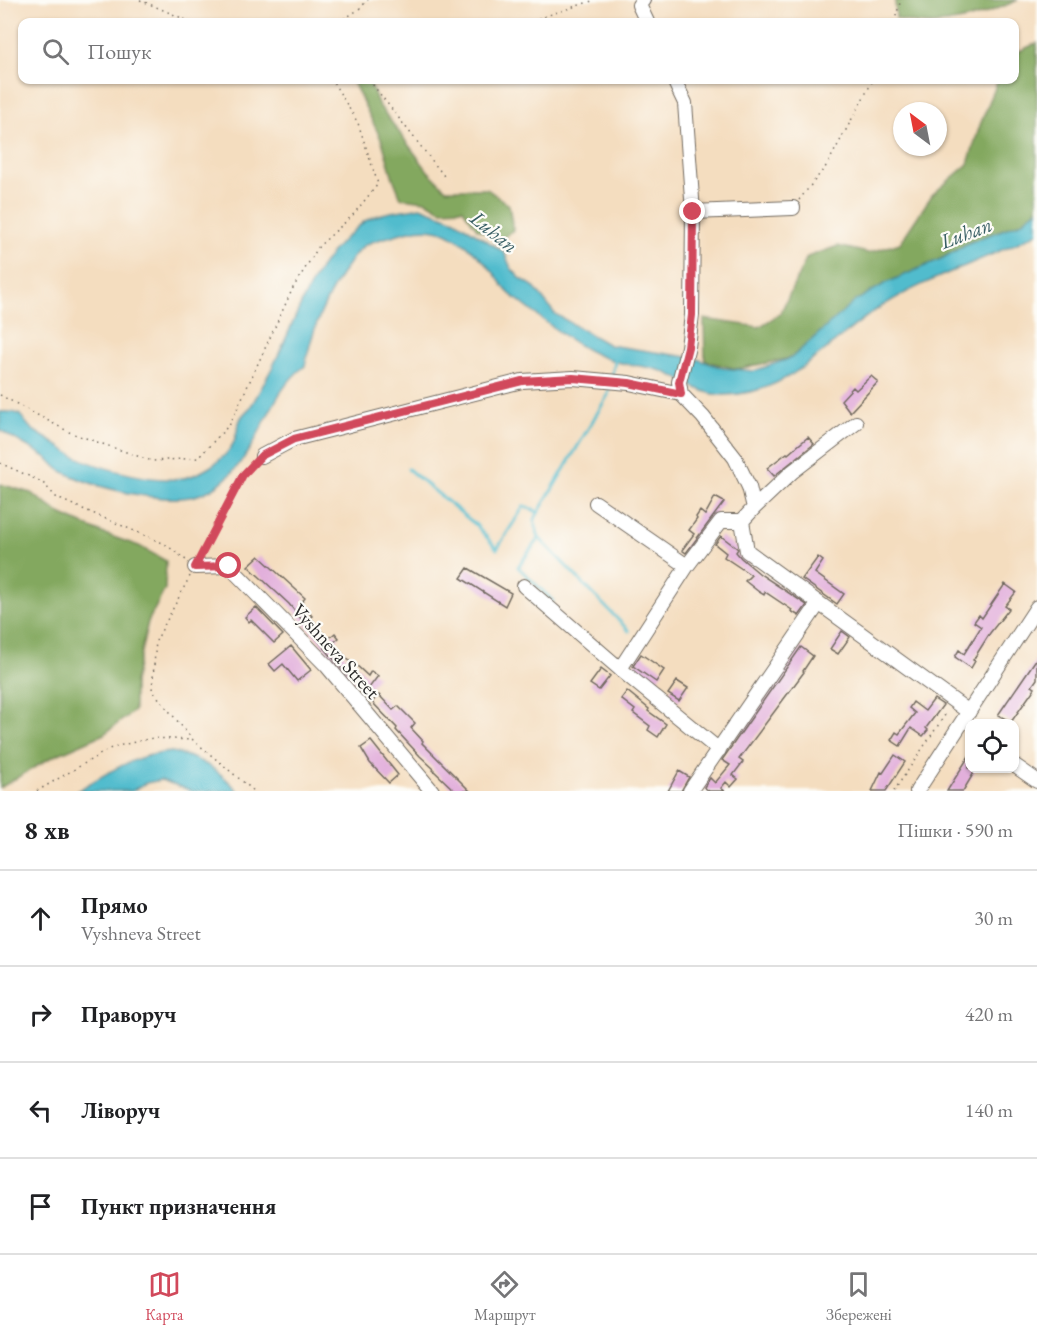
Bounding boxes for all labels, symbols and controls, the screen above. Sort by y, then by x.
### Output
search box [18,18,1019,84]
icon: search [39,35,72,68]
text: Пошук [87,37,151,66]
north arrow [893,102,947,156]
route end [679,198,705,224]
water label: Luhan [464,204,524,259]
water label: Luhan [935,210,996,255]
route start [215,552,241,578]
street label: Vyshneva Street [286,598,386,705]
map controls [965,719,1019,773]
button: locate [965,719,1019,773]
text: 8 хв [24,813,70,847]
text: Пішки · 590 m [897,817,1013,843]
text: Прямо [81,891,148,920]
icon: ahead [24,902,57,935]
text: 30 m [974,905,1013,931]
text: Vyshneva Street [81,920,201,946]
icon: right [24,998,57,1031]
text: Праворуч [81,1000,177,1029]
text: 420 m [965,1001,1013,1027]
icon: left [24,1094,57,1127]
text: Ліворуч [81,1096,160,1125]
text: 140 m [965,1097,1013,1123]
icon: arrive [24,1190,57,1223]
text: Пункт призначення [81,1192,276,1221]
tab: Карта [145,1268,184,1325]
tab: Маршрут [474,1268,535,1325]
tab: Збережені [826,1268,892,1325]

